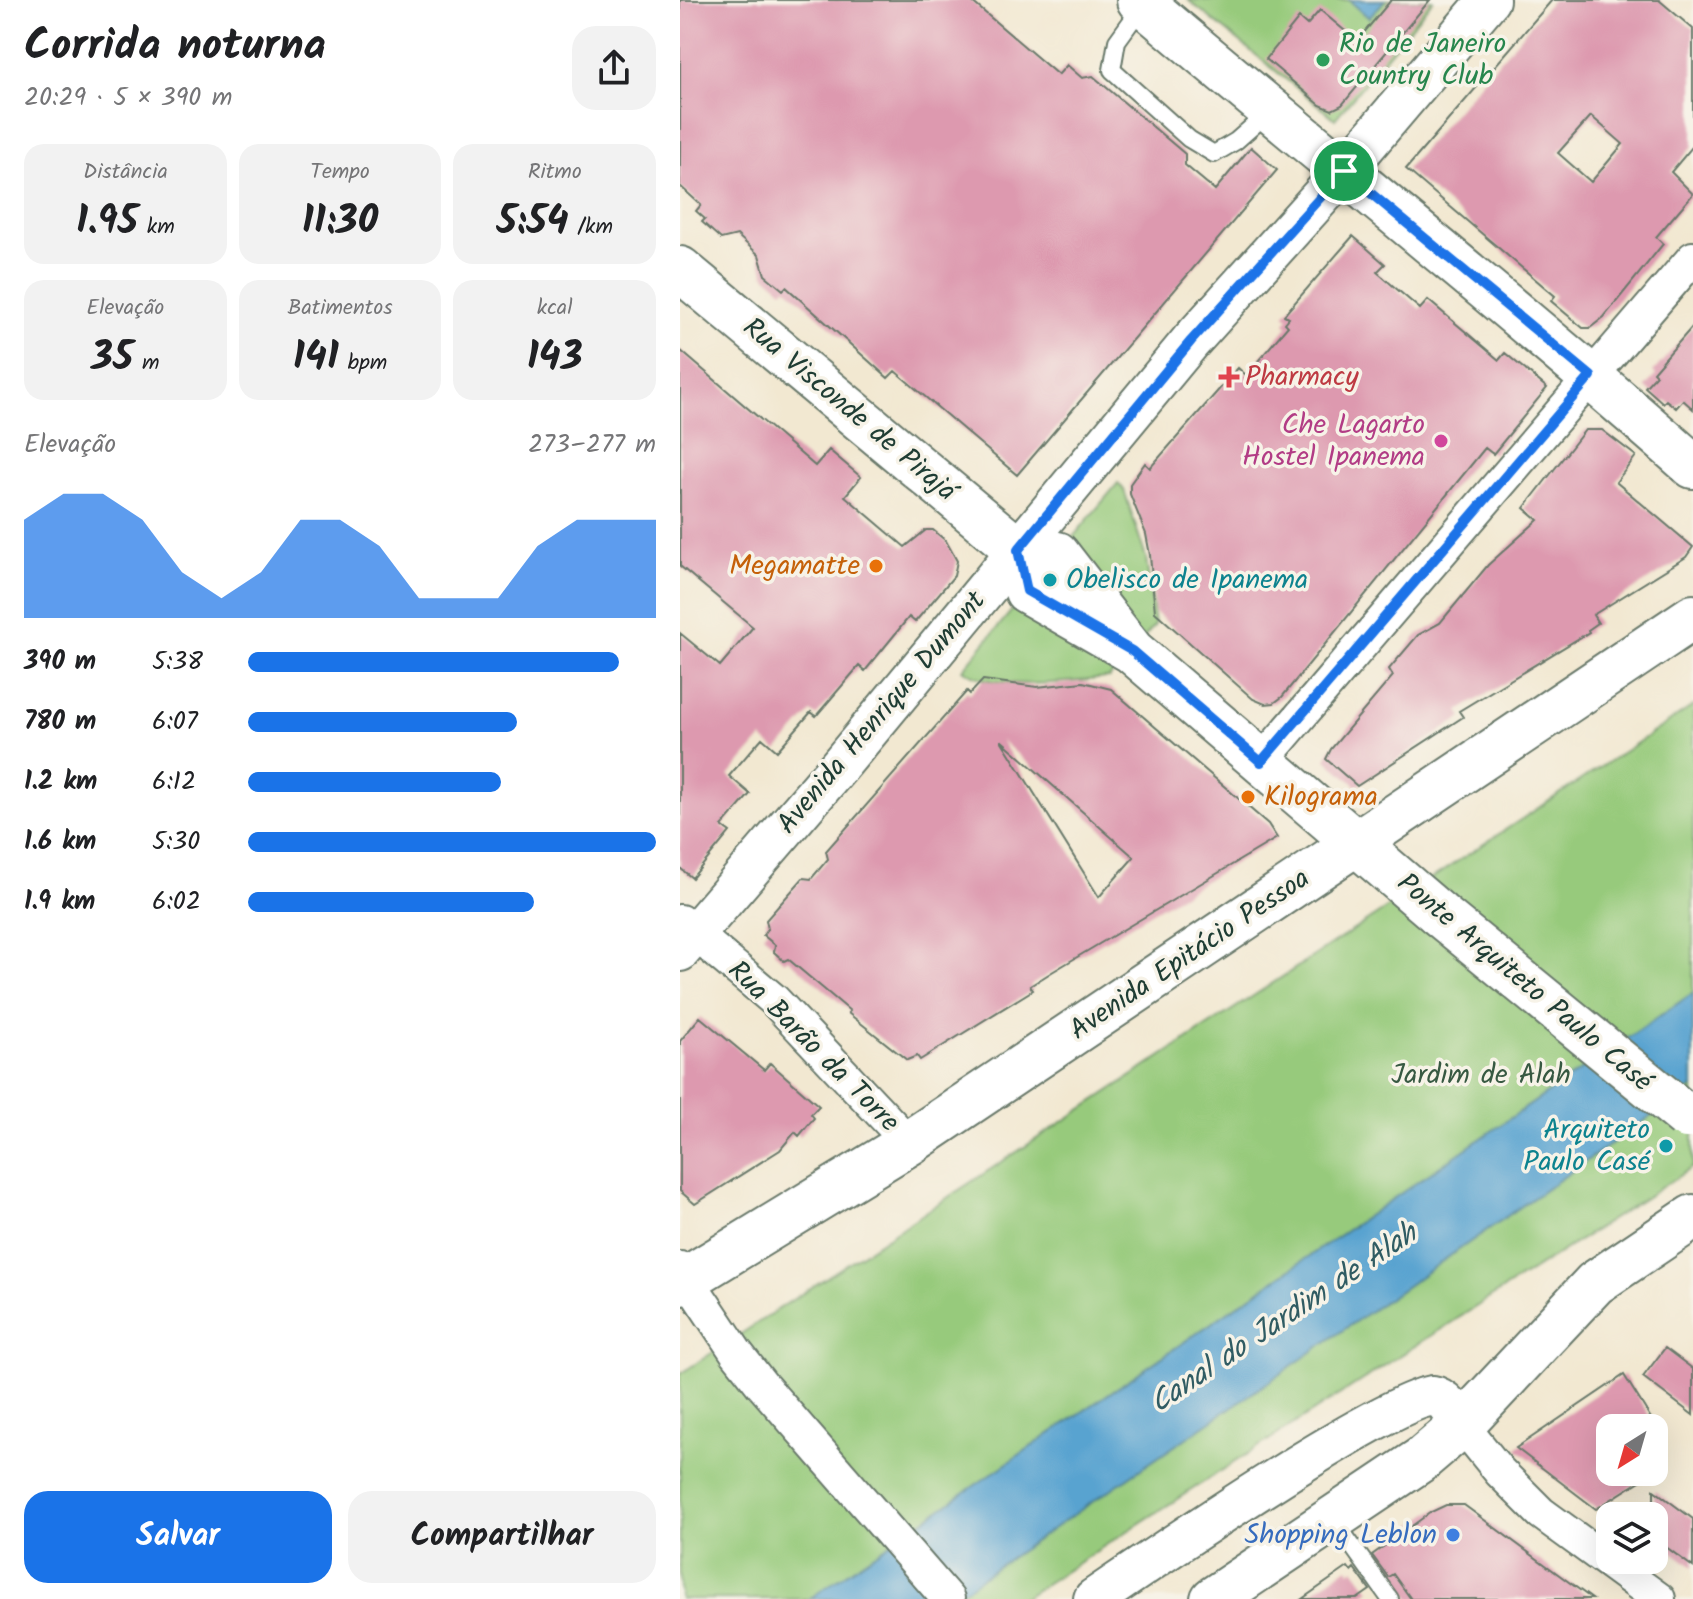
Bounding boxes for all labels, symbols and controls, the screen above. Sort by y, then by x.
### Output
text: Corrida noturna [24,12,326,82]
place label: Rio de Janeiro Country Club [1339,22,1506,99]
button: share [572,26,656,110]
marker: Rio de Janeiro Country Club [1314,51,1332,69]
text: 20:29 · 5 × 390 m [24,77,232,119]
pin [1310,137,1378,205]
icon: arrive [1322,149,1366,193]
text: Distância [83,155,168,190]
text: Tempo [310,155,370,190]
text: Ritmo [528,155,582,190]
text: 1.95 [76,190,138,254]
text: 11:30 [302,190,378,254]
text: 5:54 [496,190,569,254]
text: km [138,210,175,245]
text: /km [569,210,613,245]
text: Elevação [86,291,164,326]
text: Batimentos [287,291,393,326]
text: kcal [537,291,573,326]
street label: Rua Visconde de Pirajá [732,307,968,515]
text: 35 [91,326,133,390]
text: 141 [293,326,339,390]
text: 143 [527,326,583,390]
text: m [133,346,160,381]
text: bpm [339,346,387,381]
place label: Pharmacy [1245,355,1359,400]
marker: Pharmacy [1220,368,1238,386]
place label: Che Lagarto Hostel Ipanema [1242,403,1425,480]
text: Elevação [24,424,116,466]
text: 273–277 m [528,424,656,466]
marker: Che Lagarto Hostel Ipanema [1432,432,1450,450]
place label: Megamatte [729,544,860,589]
marker: Megamatte [867,557,885,575]
place label: Obelisco de Ipanema [1066,558,1308,603]
marker: Obelisco de Ipanema [1041,571,1059,589]
street label: Avenida Henrique Dumont [766,580,998,845]
text: 390 m [24,641,96,683]
text: 5:38 [152,641,203,683]
text: 780 m [24,701,96,743]
text: 6:07 [152,701,198,743]
text: 1.2 km [24,761,97,803]
text: 6:12 [152,761,196,803]
place label: Kilograma [1264,775,1378,820]
marker: Kilograma [1239,788,1257,806]
text: 1.6 km [24,821,96,863]
text: 5:30 [152,821,200,863]
street label: Avenida Epitácio Pessoa [1060,857,1320,1053]
street label: Ponte Arquiteto Paulo Casé [1386,862,1663,1105]
text: 1.9 km [24,881,95,923]
text: 6:02 [152,881,201,923]
street label: Rua Barão da Torre [716,950,910,1144]
park label: Jardim de Alah [1391,1053,1571,1098]
place label: Arquiteto Paulo Casé [1523,1108,1652,1185]
marker: Arquiteto Paulo Casé [1657,1137,1675,1155]
water label: Canal do Jardim de Alah [1140,1210,1430,1427]
north arrow [1596,1414,1668,1486]
map controls [1596,1414,1668,1574]
button: Salvar [24,1491,332,1583]
button: Compartilhar [348,1491,656,1583]
button: layers [1596,1502,1668,1574]
place label: Shopping Leblon [1244,1513,1437,1558]
marker: Shopping Leblon [1444,1526,1462,1544]

